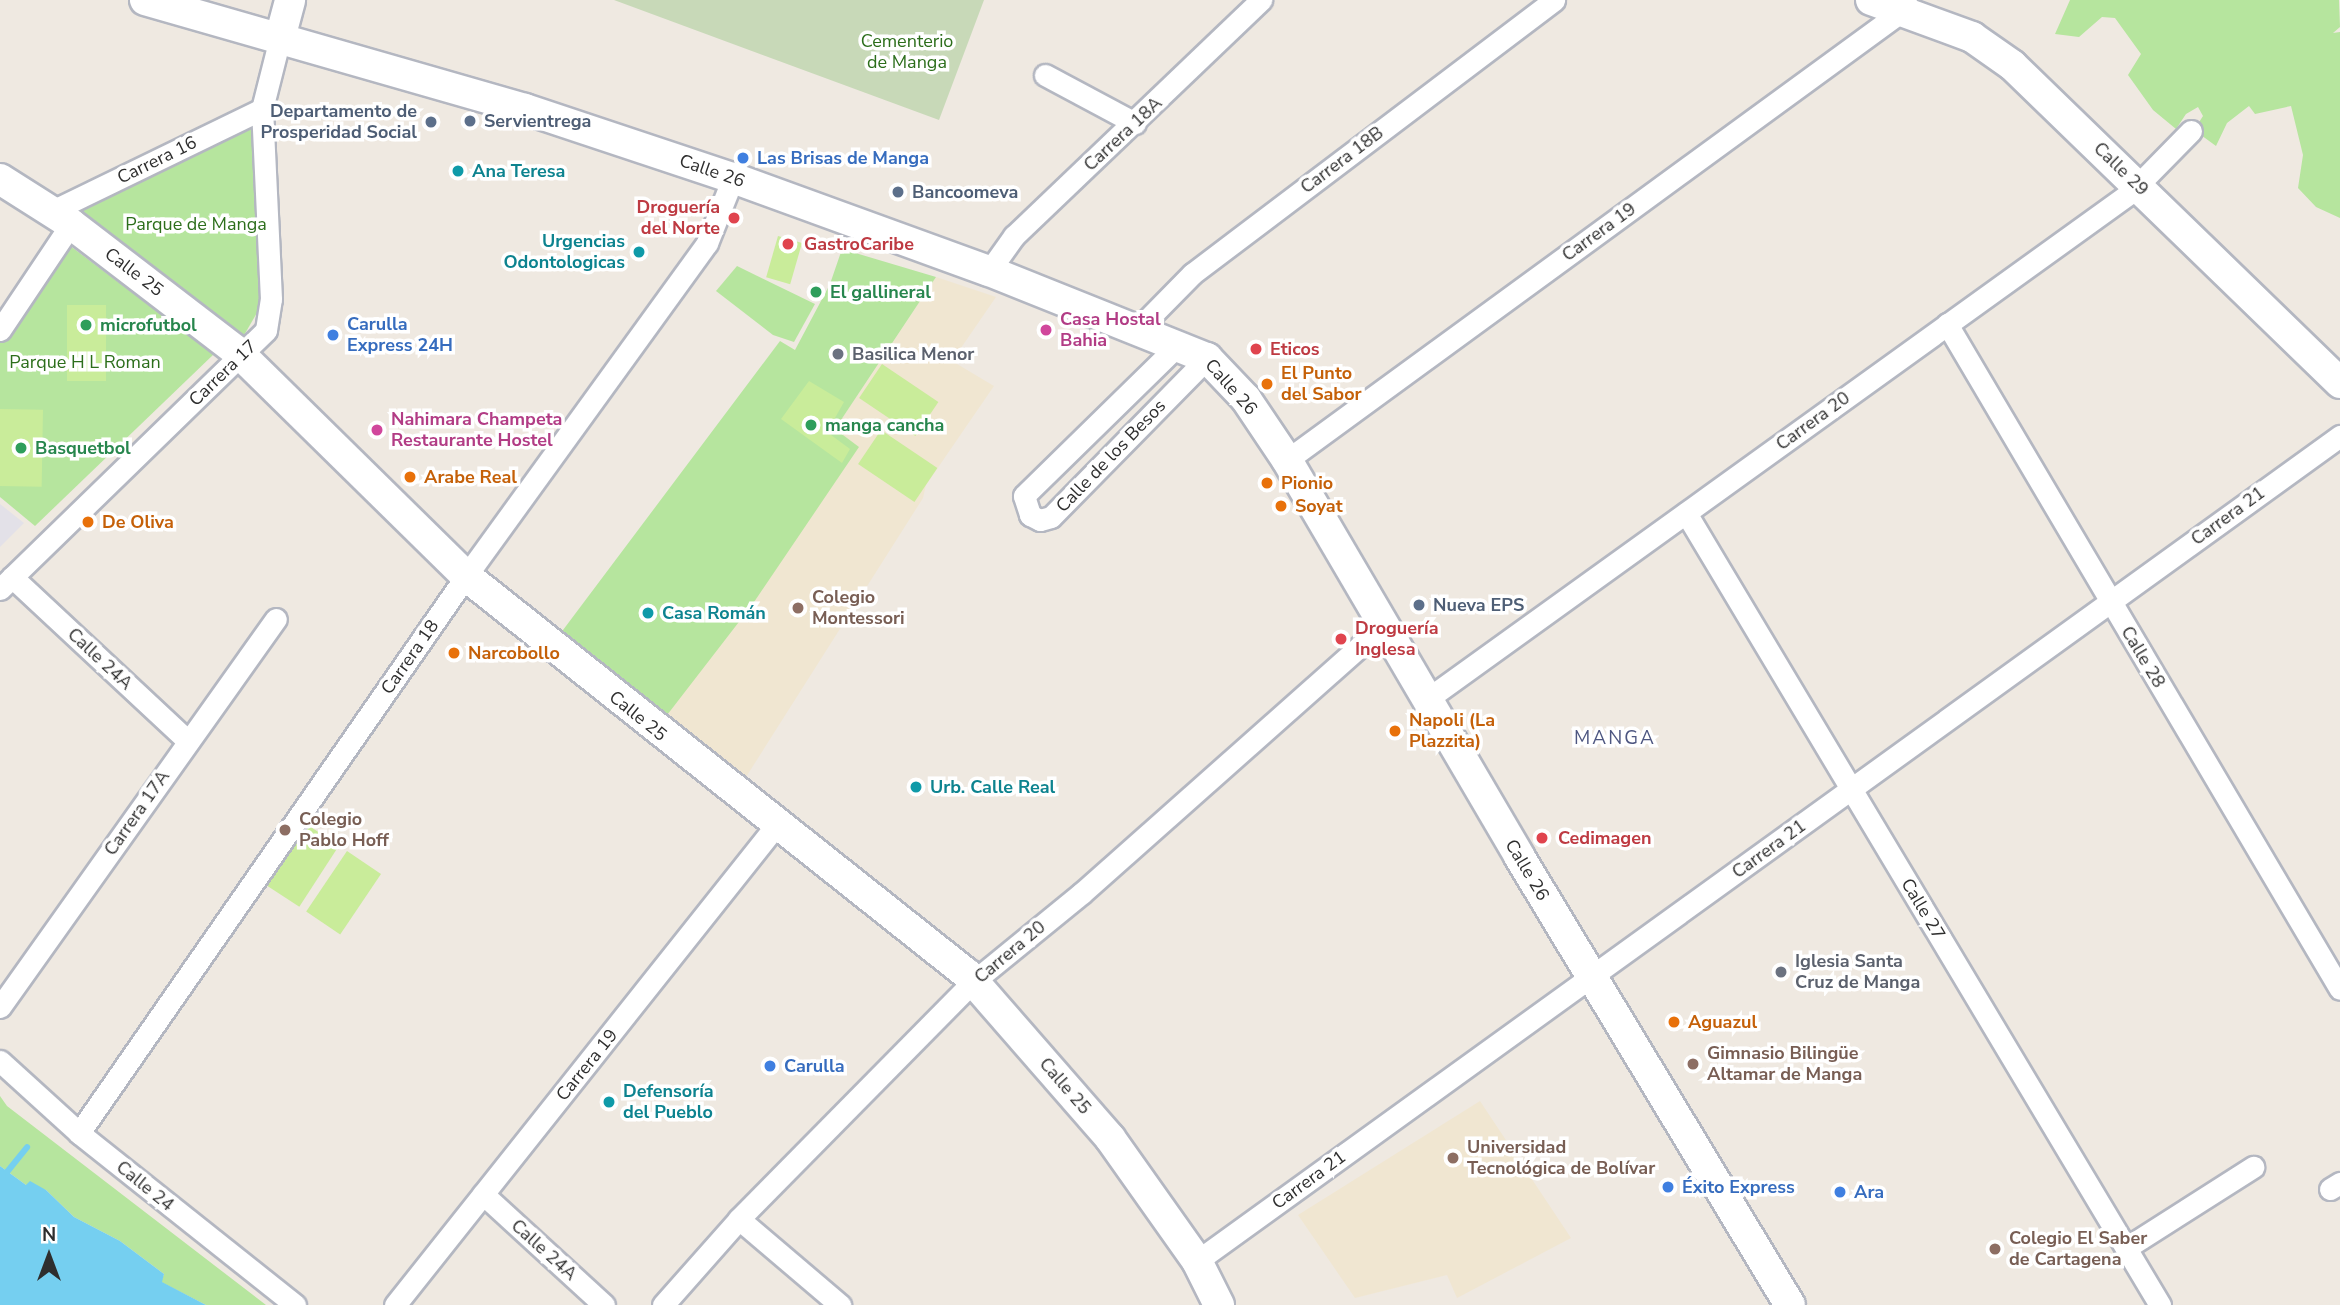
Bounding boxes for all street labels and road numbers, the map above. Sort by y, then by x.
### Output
street label: Carrera 18A [1079,92,1167,176]
street label: Carrera 18B [1296,122,1388,198]
street label: Carrera 16 [114,131,200,189]
street label: Calle 29 [2089,138,2153,200]
street label: Calle 26 [676,150,748,192]
street label: Carrera 19 [1558,198,1640,266]
street label: Calle 25 [100,243,168,301]
street label: Carrera 17 [185,335,261,411]
street label: Calle 26 [1200,355,1262,419]
street label: Carrera 20 [1772,387,1854,455]
street label: Calle de los Besos [1052,395,1170,517]
street label: Carrera 21 [2187,482,2269,550]
street label: Carrera 18 [377,616,443,698]
street label: Calle 28 [2116,622,2170,692]
street label: Calle 24A [63,624,137,694]
street label: Calle 25 [605,686,671,746]
street label: Carrera 17A [100,766,174,860]
street label: Carrera 21 [1728,815,1810,883]
street label: Calle 26 [1500,835,1554,905]
street label: Calle 27 [1896,874,1950,944]
street label: Carrera 20 [970,916,1050,988]
street label: Carrera 19 [552,1025,622,1105]
street label: Calle 25 [1035,1053,1095,1119]
street label: Carrera 21 [1268,1146,1350,1214]
street label: Calle 24 [112,1156,178,1216]
street label: Calle 24A [507,1215,581,1285]

